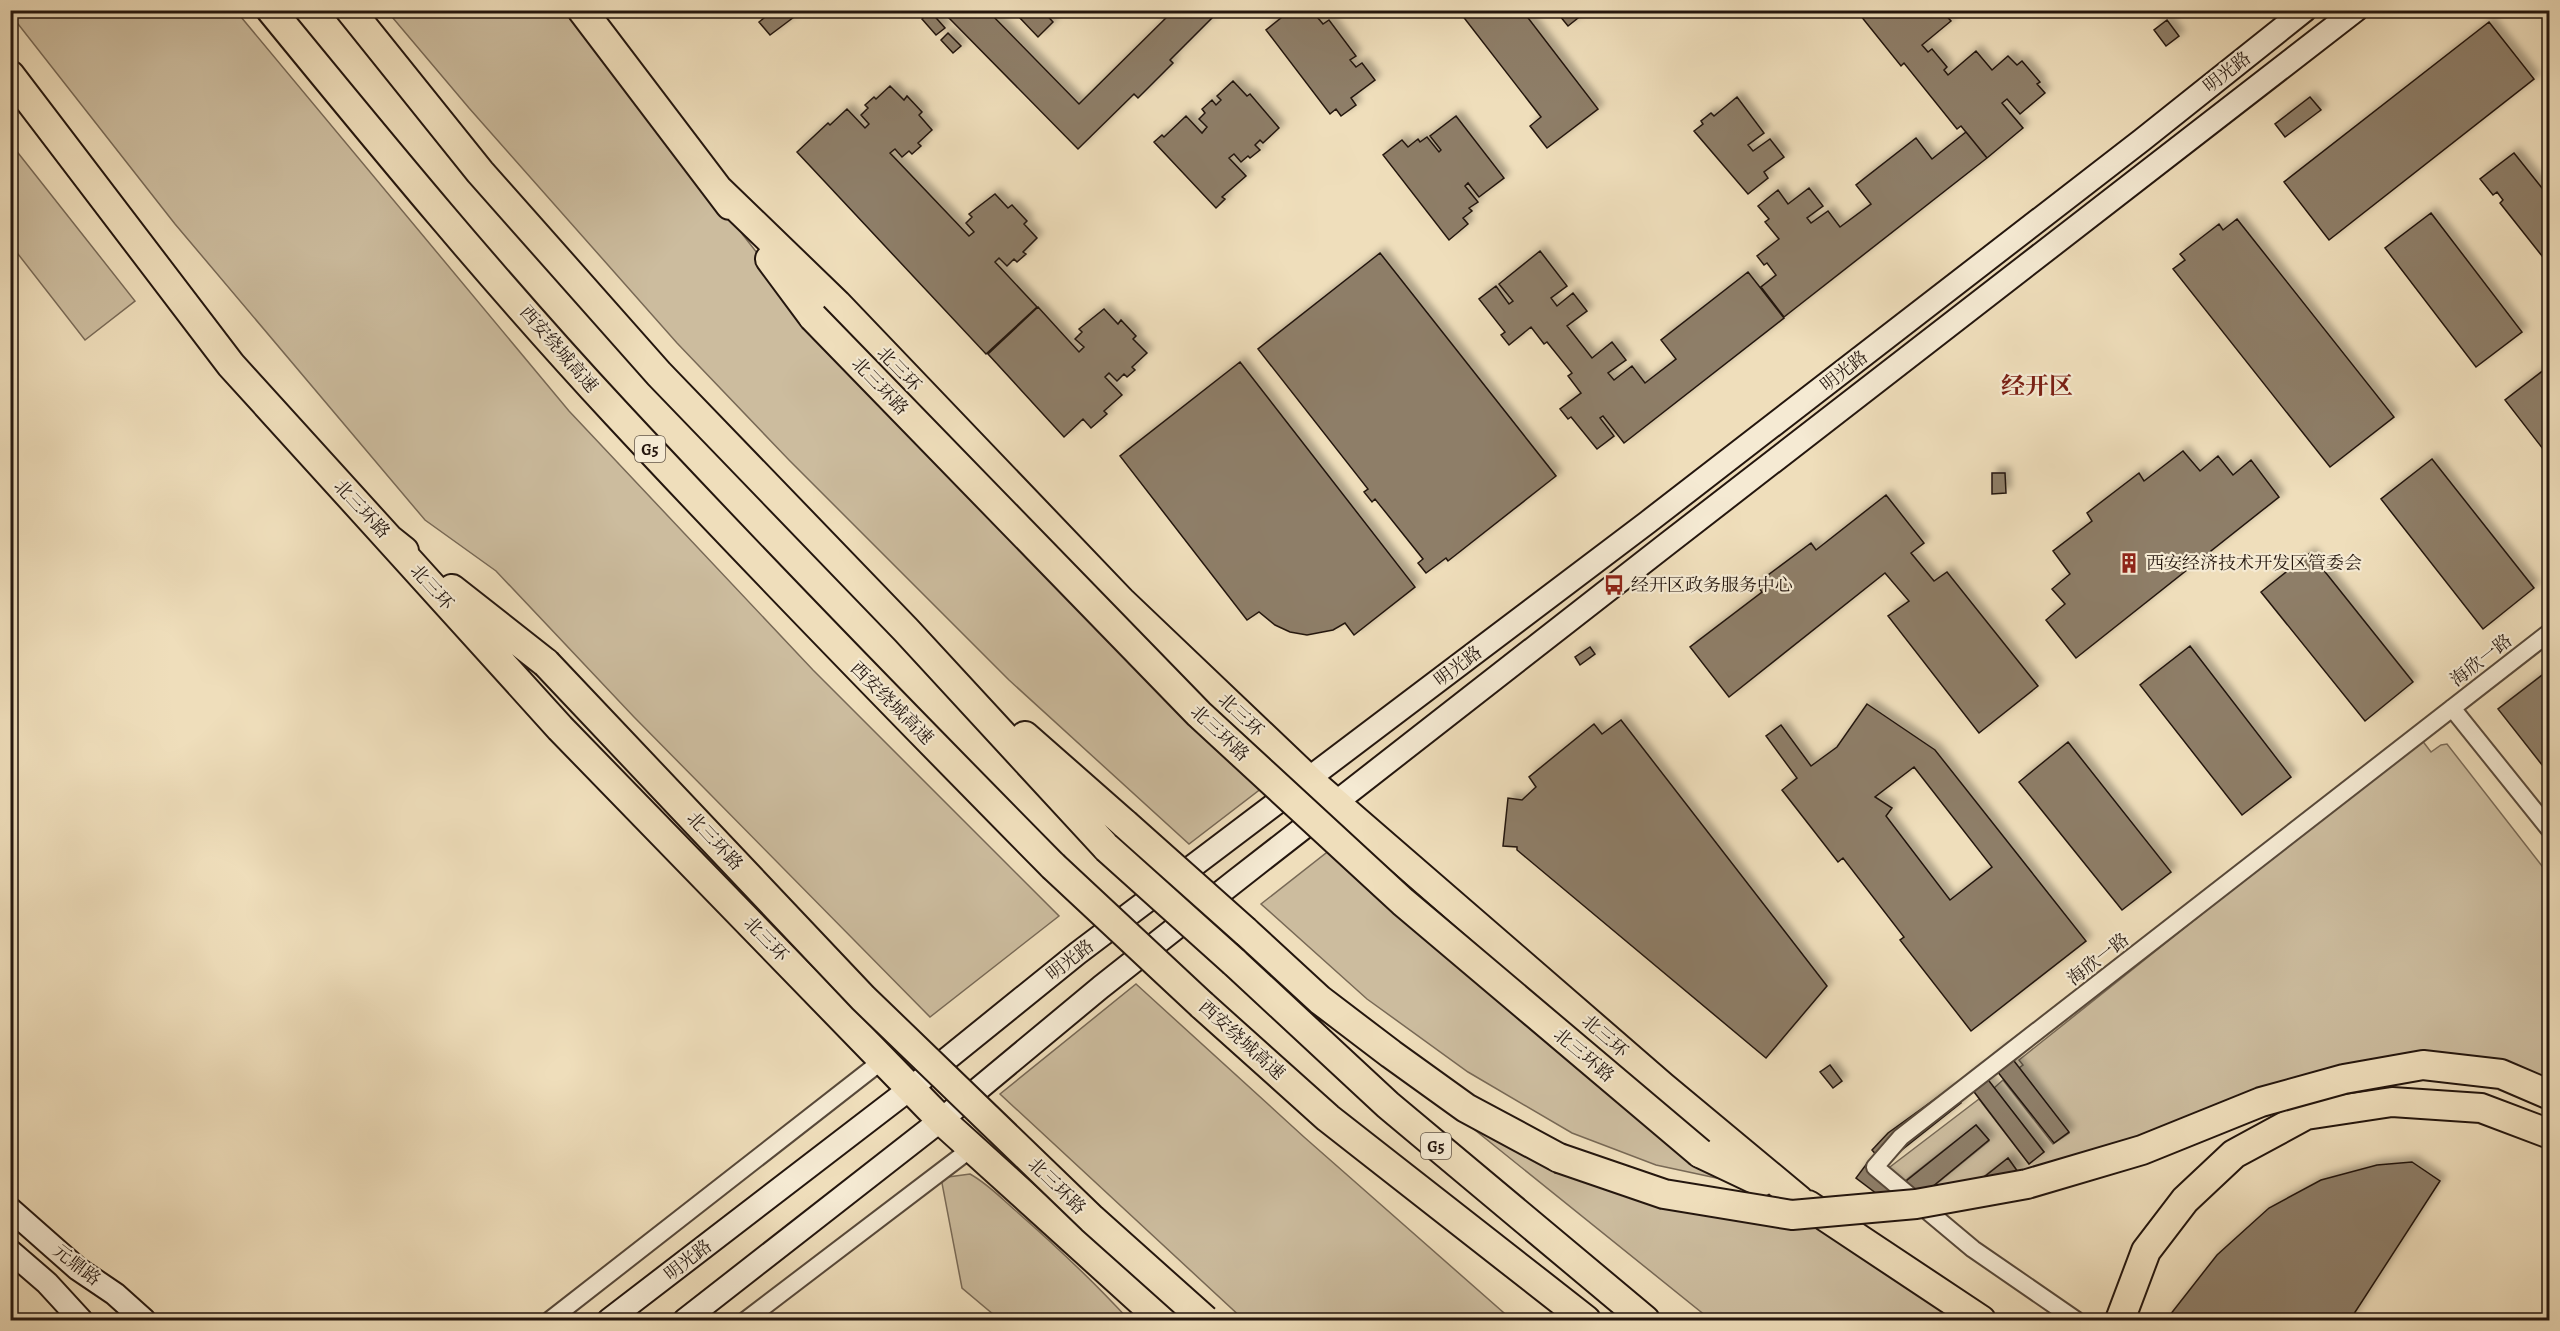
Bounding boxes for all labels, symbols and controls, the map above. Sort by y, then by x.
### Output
street label: 明光路 [2198,46,2256,98]
street label: 西安绕城高速 [515,300,603,398]
street label: 北三环 [872,341,926,397]
street label: 明光路 [1815,345,1873,397]
street label: 北三环路 [846,352,914,420]
district label: 经开区 [2001,370,2073,402]
road number: G5 [635,436,665,462]
street label: 北三环路 [329,474,395,544]
building icon: 西安经济技术开发区管委会 [2117,551,2141,575]
place label: 西安经济技术开发区管委会 [2146,551,2362,575]
street label: 北三环 [405,559,459,615]
bus stop icon: 经开区政务服务中心 [1602,573,1626,597]
place label: 经开区政务服务中心 [1631,573,1793,597]
street label: 海欣一路 [2445,628,2517,692]
street label: 明光路 [1429,640,1487,692]
street label: 西安绕城高速 [845,656,939,750]
street label: 北三环 [1213,688,1269,742]
street label: 北三环路 [1185,700,1255,766]
street label: 北三环路 [682,806,748,876]
street label: 北三环 [739,911,793,967]
street label: 海欣一路 [2062,927,2134,991]
street label: 明光路 [1041,934,1099,986]
street label: 西安绕城高速 [1194,995,1290,1085]
street label: 北三环 [1577,1009,1633,1063]
street label: 北三环路 [1549,1023,1619,1087]
road number: G5 [1421,1133,1451,1159]
street label: 北三环路 [1023,1152,1091,1220]
street label: 明光路 [659,1234,717,1286]
street label: 元鼎路 [48,1239,106,1291]

